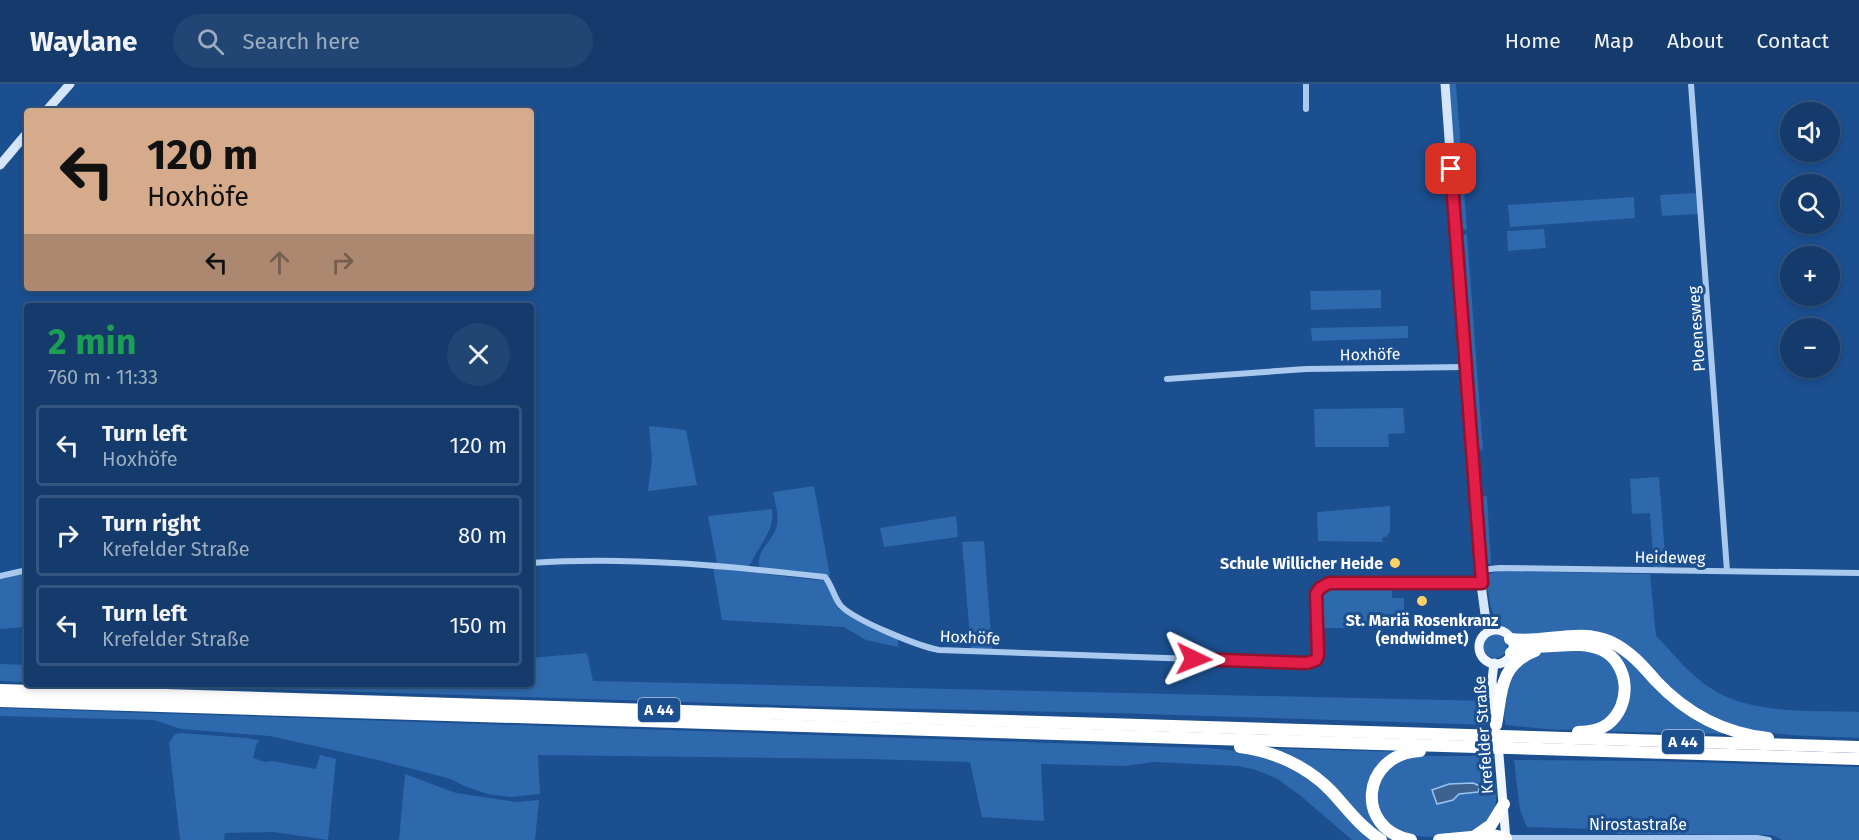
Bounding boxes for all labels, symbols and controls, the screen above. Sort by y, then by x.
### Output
search box [173,14,593,68]
text: Waylane [30,25,137,58]
icon: search [194,25,227,58]
text: Search here [242,28,360,55]
text: Home [1505,28,1561,54]
text: Map [1594,28,1634,54]
text: About [1667,28,1724,54]
text: Contact [1757,28,1829,54]
map controls [1780,102,1840,378]
button: sound [1780,102,1840,162]
text: 120 m [147,130,258,180]
icon: left [48,132,126,210]
pin [1425,143,1476,194]
icon: arrive [1434,152,1467,185]
button: search [1780,174,1840,234]
text: Hoxhöfe [147,181,249,213]
icon: left [200,246,233,279]
icon: ahead [263,246,296,279]
icon: right [326,246,359,279]
button: + [1780,246,1840,306]
street label: Ploenesweg [1684,285,1709,372]
button: − [1780,318,1840,378]
text: 2 min [48,320,137,364]
button: close [447,323,510,386]
street label: Hoxhöfe [1340,344,1400,365]
text: 760 m · 11:33 [48,365,158,389]
text: Turn left [102,420,187,447]
icon: left [51,429,84,462]
text: 120 m [450,432,507,459]
text: Hoxhöfe [102,447,178,471]
text: Turn right [102,510,201,537]
icon: right [51,519,84,552]
text: 80 m [458,522,507,549]
text: Krefelder Straße [102,537,250,561]
street label: Heideweg [1634,547,1706,568]
place label: Schule Willicher Heide [1220,554,1383,573]
marker: Schule Willicher Heide [1388,556,1402,570]
marker: St. Mariä Rosenkranz (endwidmet) [1415,594,1429,608]
text: Turn left [102,600,187,627]
icon: left [51,609,84,642]
place label: St. Mariä Rosenkranz (endwidmet) [1346,611,1499,648]
text: 150 m [449,612,507,639]
street label: Hoxhöfe [939,626,1001,649]
text: Krefelder Straße [102,627,250,651]
position arrow [1162,627,1226,691]
street label: Krefelder Straße [1470,675,1497,795]
road number: A 44 [638,698,680,722]
road number: A 44 [1662,730,1704,754]
street label: Nirostastraße [1589,815,1687,834]

